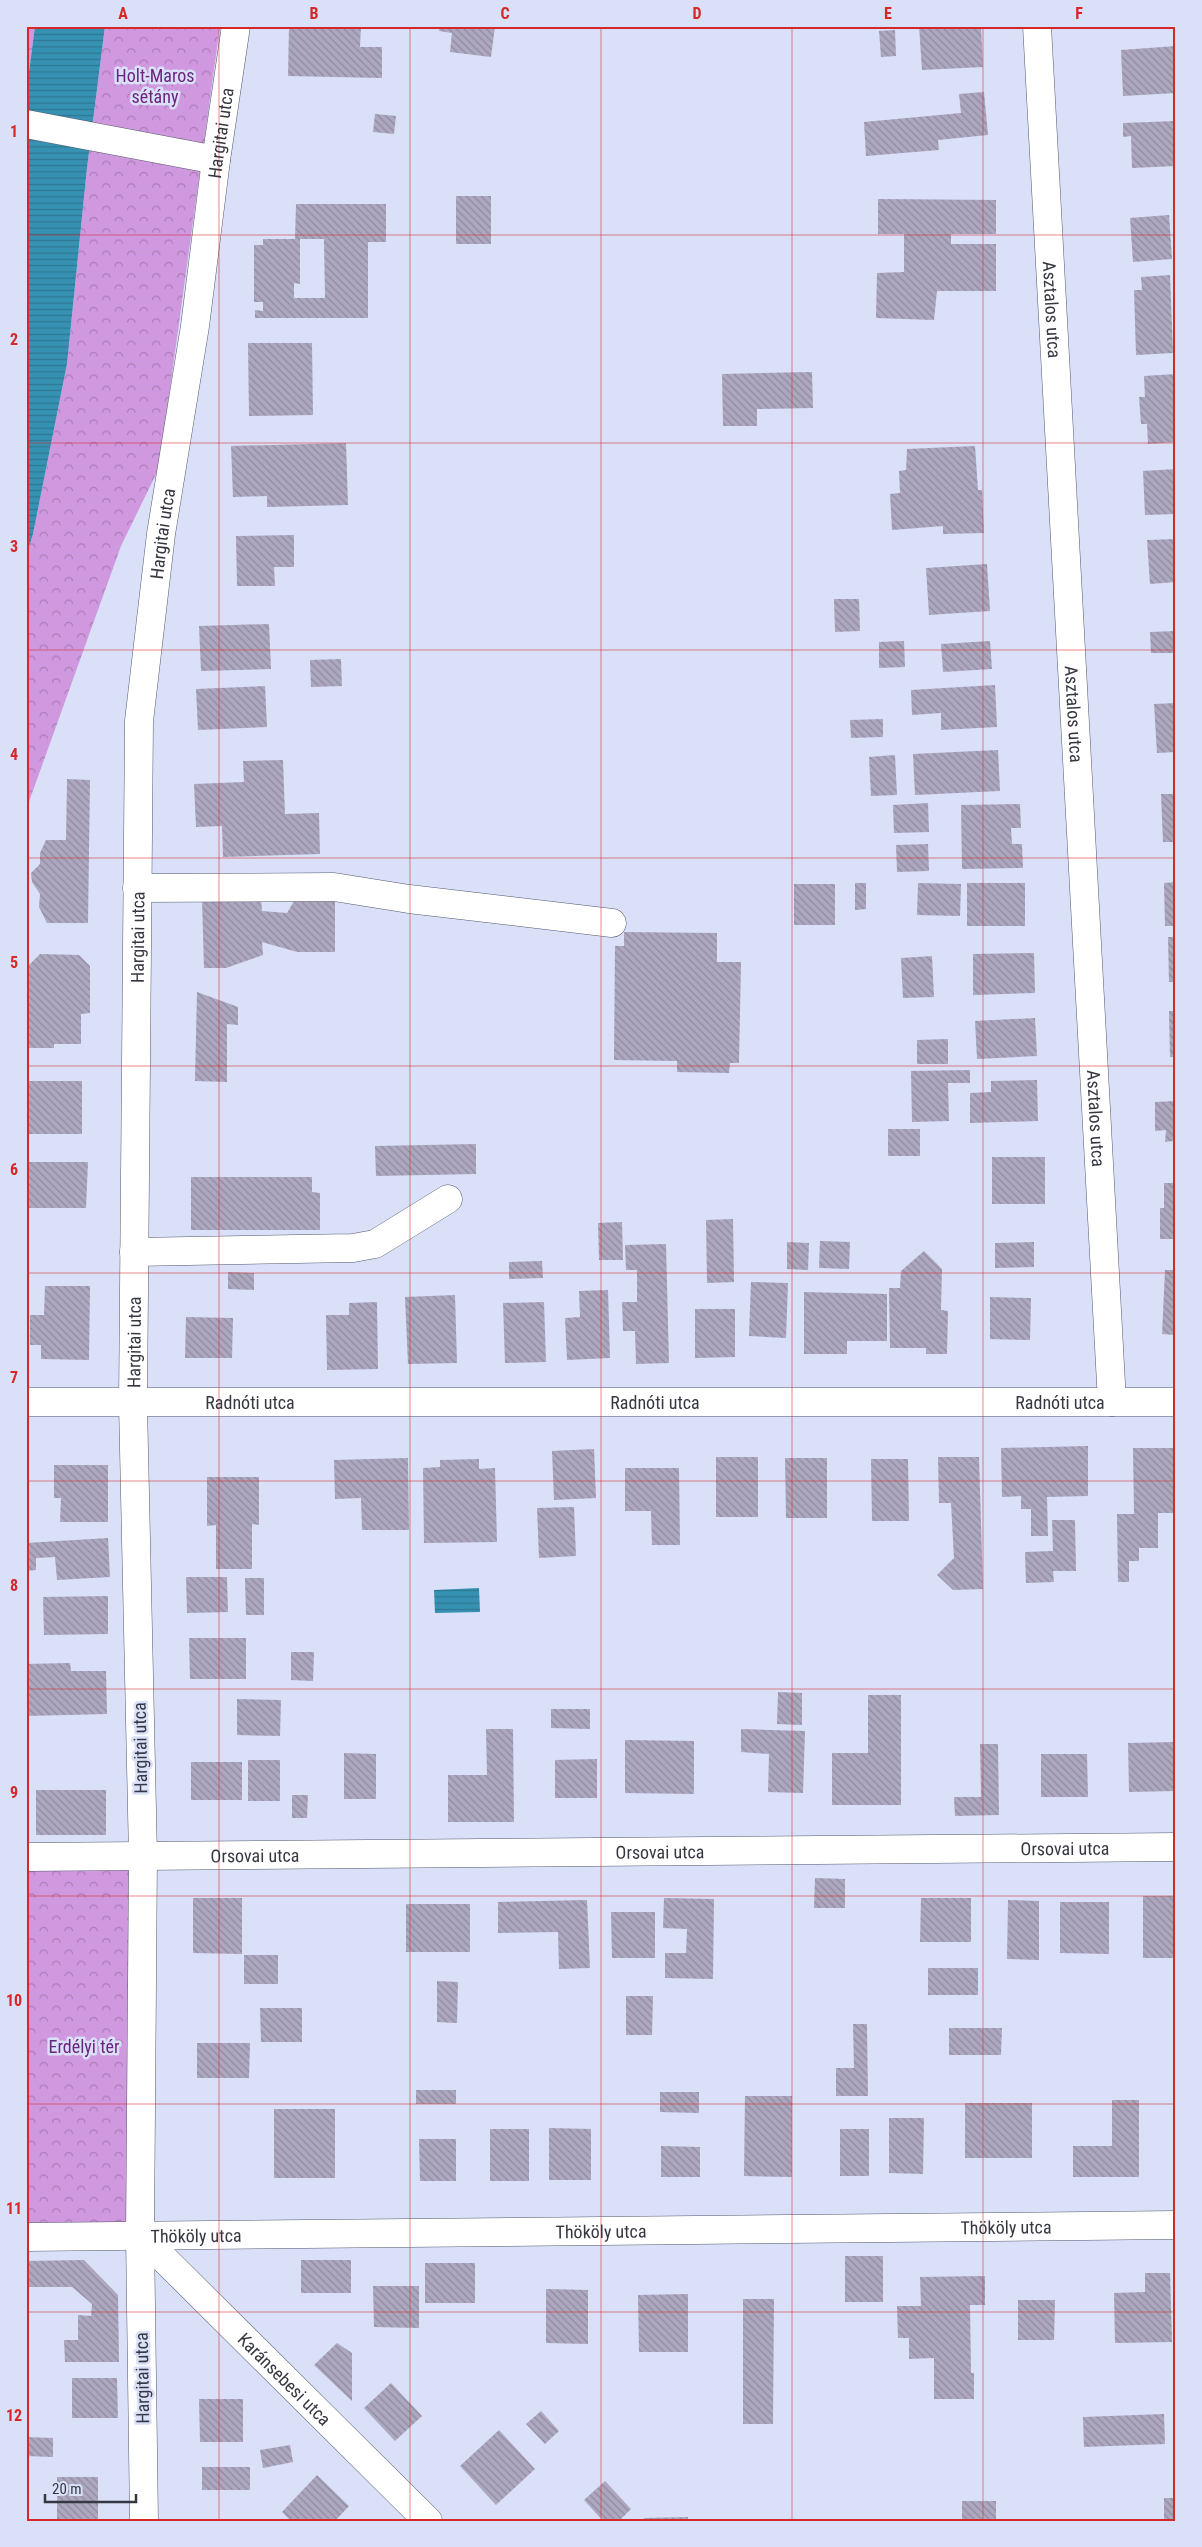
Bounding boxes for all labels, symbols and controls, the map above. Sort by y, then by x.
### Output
text: A [118,4,128,23]
text: B [310,4,319,23]
text: C [500,4,510,23]
text: D [692,4,702,23]
text: E [884,4,892,23]
text: F [1075,4,1083,23]
park label: Holt-Maros sétány [116,65,194,107]
street label: Hargitai utca [203,86,237,179]
text: 1 [10,122,18,141]
street label: Asztalos utca [1039,261,1066,359]
text: 2 [10,330,18,349]
street label: Hargitai utca [145,487,179,580]
text: 3 [10,537,18,556]
street label: Asztalos utca [1061,665,1088,763]
text: 4 [10,745,18,764]
street label: Hargitai utca [126,891,148,983]
text: 5 [10,953,18,972]
street label: Asztalos utca [1083,1069,1110,1167]
text: 6 [10,1160,18,1179]
street label: Hargitai utca [123,1296,144,1388]
text: 7 [10,1368,18,1387]
street label: Radnóti utca [205,1392,295,1413]
street label: Radnóti utca [610,1392,700,1413]
street label: Radnóti utca [1015,1392,1105,1413]
text: 8 [10,1576,18,1595]
street label: Hargitai utca [129,1702,151,1794]
text: 9 [10,1783,18,1802]
street label: Orsovai utca [1020,1837,1110,1859]
street label: Orsovai utca [615,1841,705,1862]
street label: Orsovai utca [210,1844,300,1866]
text: 10 [6,1991,22,2010]
park label: Erdélyi tér [49,2036,120,2057]
text: 11 [6,2199,22,2218]
street label: Thököly utca [960,2216,1052,2238]
street label: Thököly utca [555,2220,647,2242]
street label: Thököly utca [150,2224,242,2246]
street label: Karánsebesi utca [234,2328,336,2429]
street label: Hargitai utca [131,2332,153,2424]
text: 12 [6,2406,22,2425]
scale bar [45,2472,136,2504]
text: 20 m [52,2480,82,2498]

